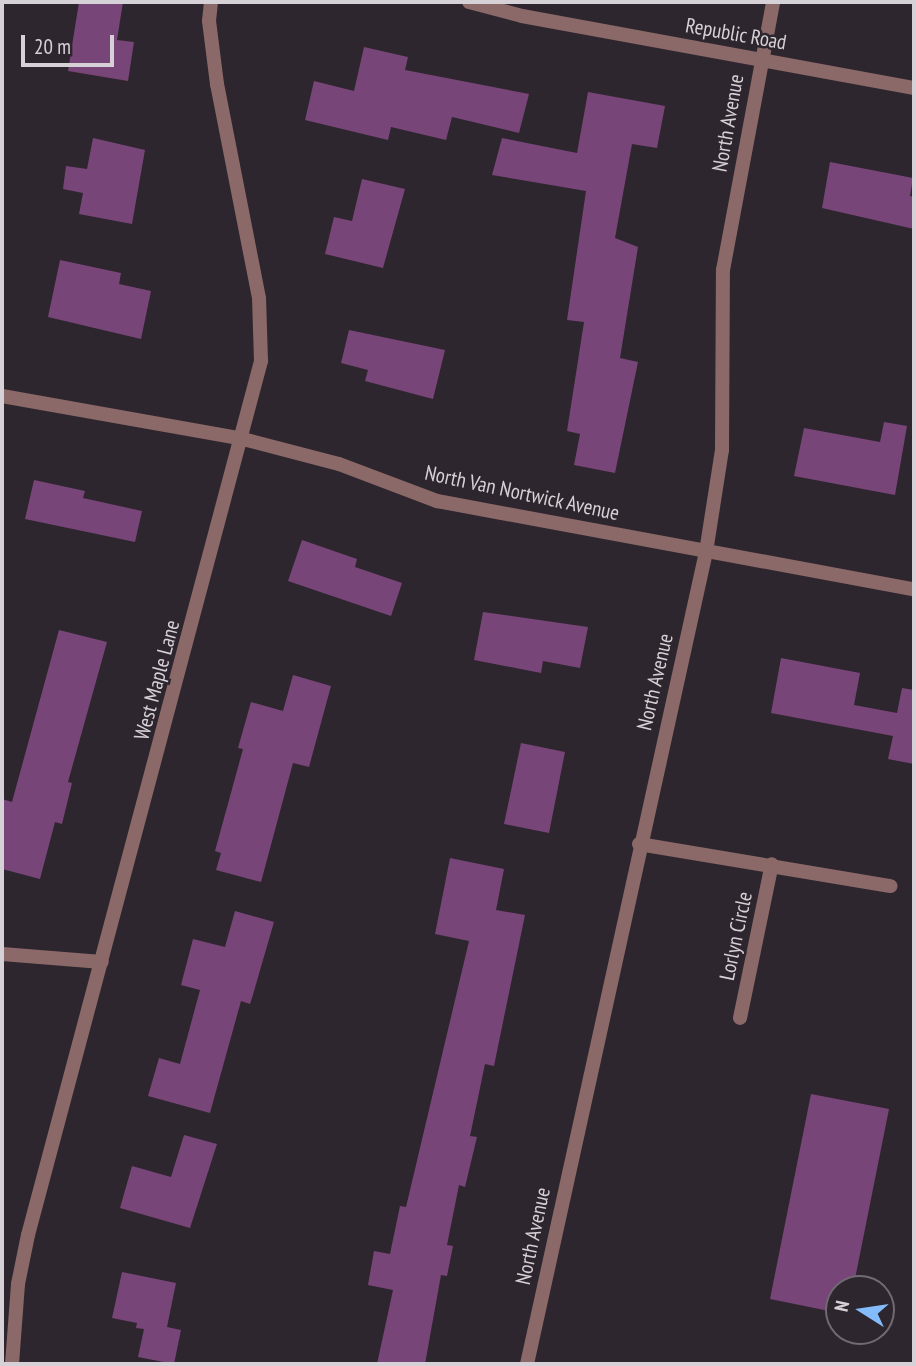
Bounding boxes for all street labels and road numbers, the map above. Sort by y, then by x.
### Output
street label: Republic Road [683,13,789,55]
street label: North Avenue [707,72,749,174]
street label: North Van Nortwick Avenue [422,460,622,526]
street label: West Maple Lane [129,617,185,743]
street label: North Avenue [632,631,678,733]
street label: Lorlyn Circle [714,889,758,983]
street label: North Avenue [510,1185,556,1287]

